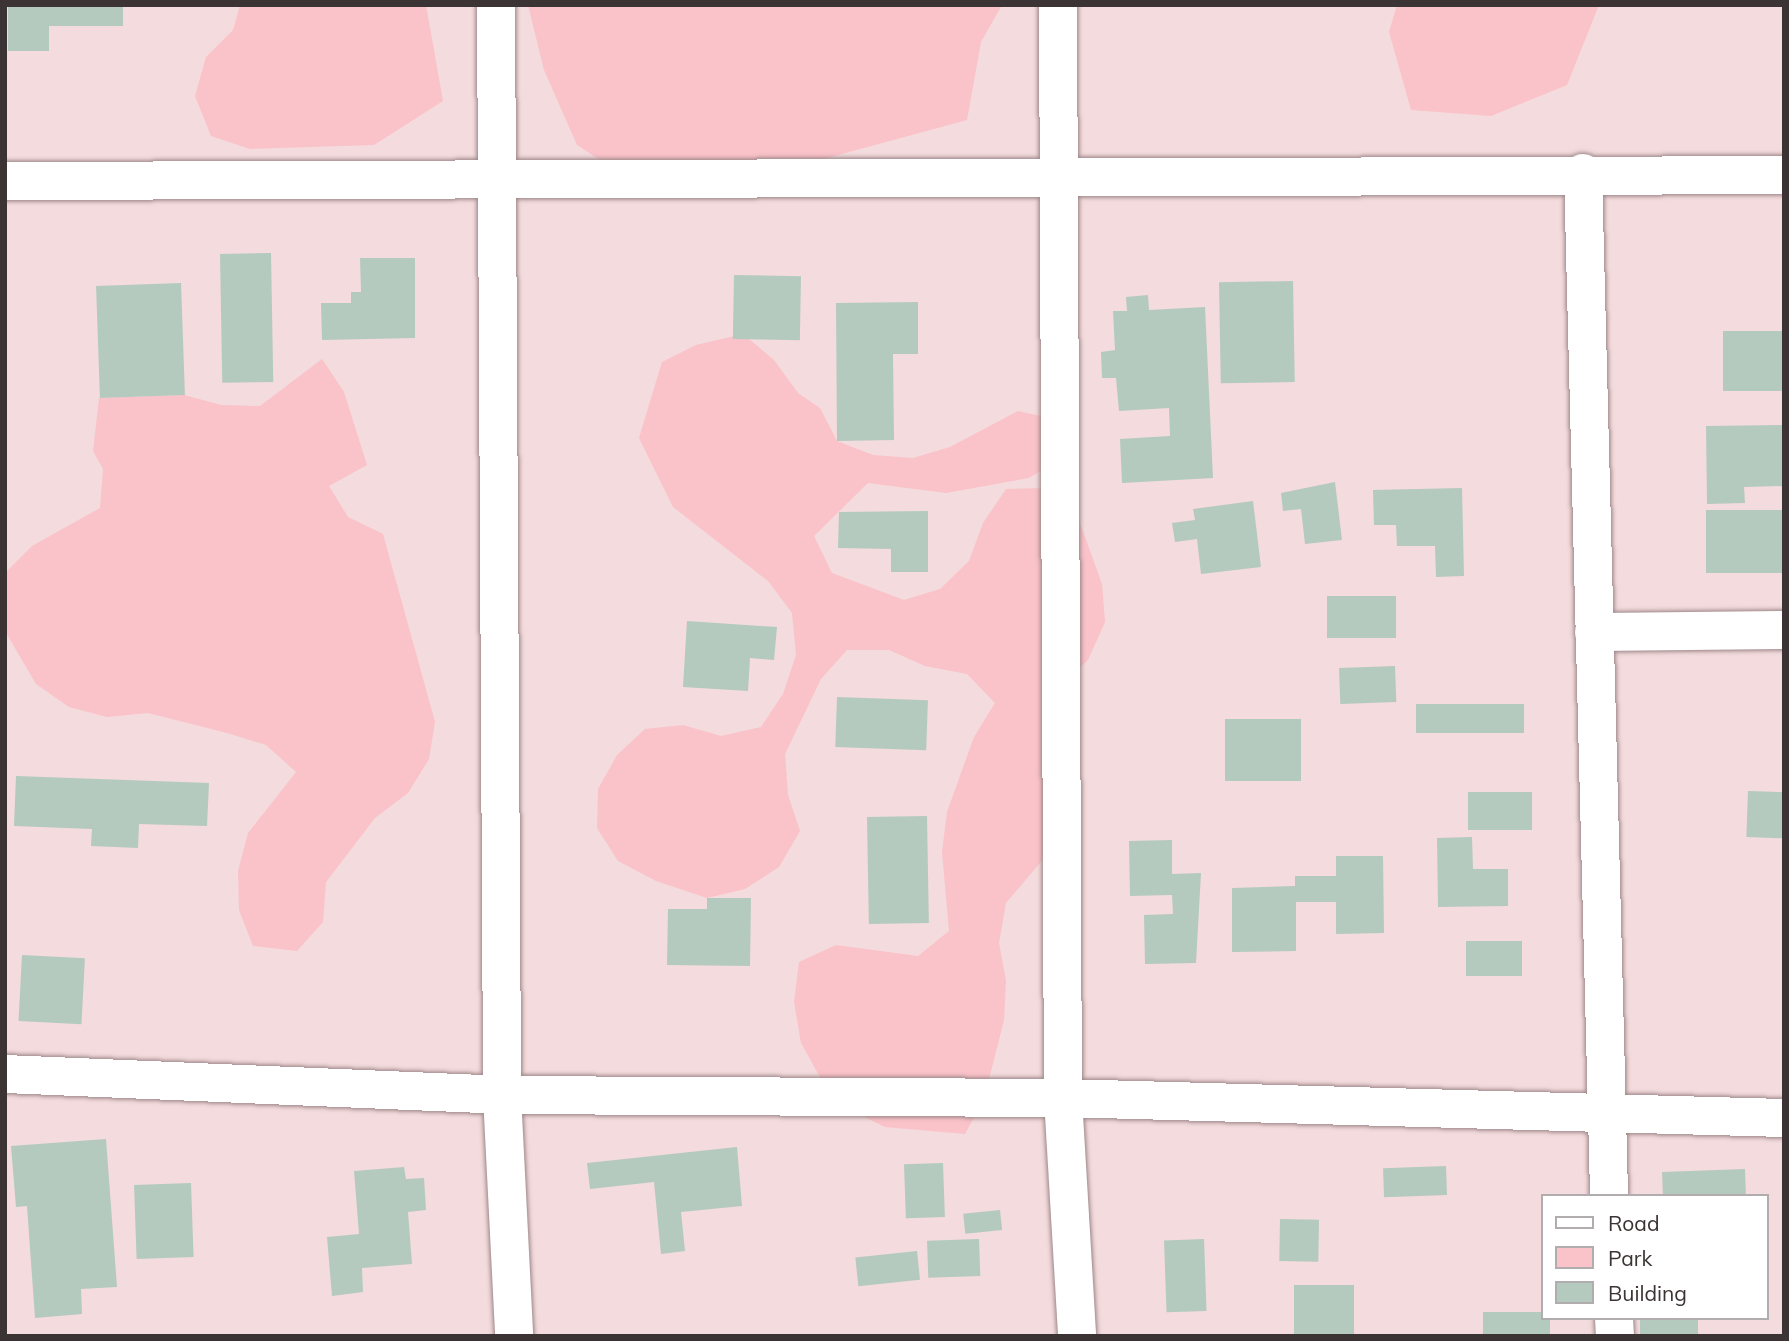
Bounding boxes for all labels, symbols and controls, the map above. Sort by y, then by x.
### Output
legend [1540,1194,1768,1320]
text: Road [1608,1210,1659,1236]
text: Park [1608,1245,1652,1271]
text: Building [1608,1280,1687,1306]

